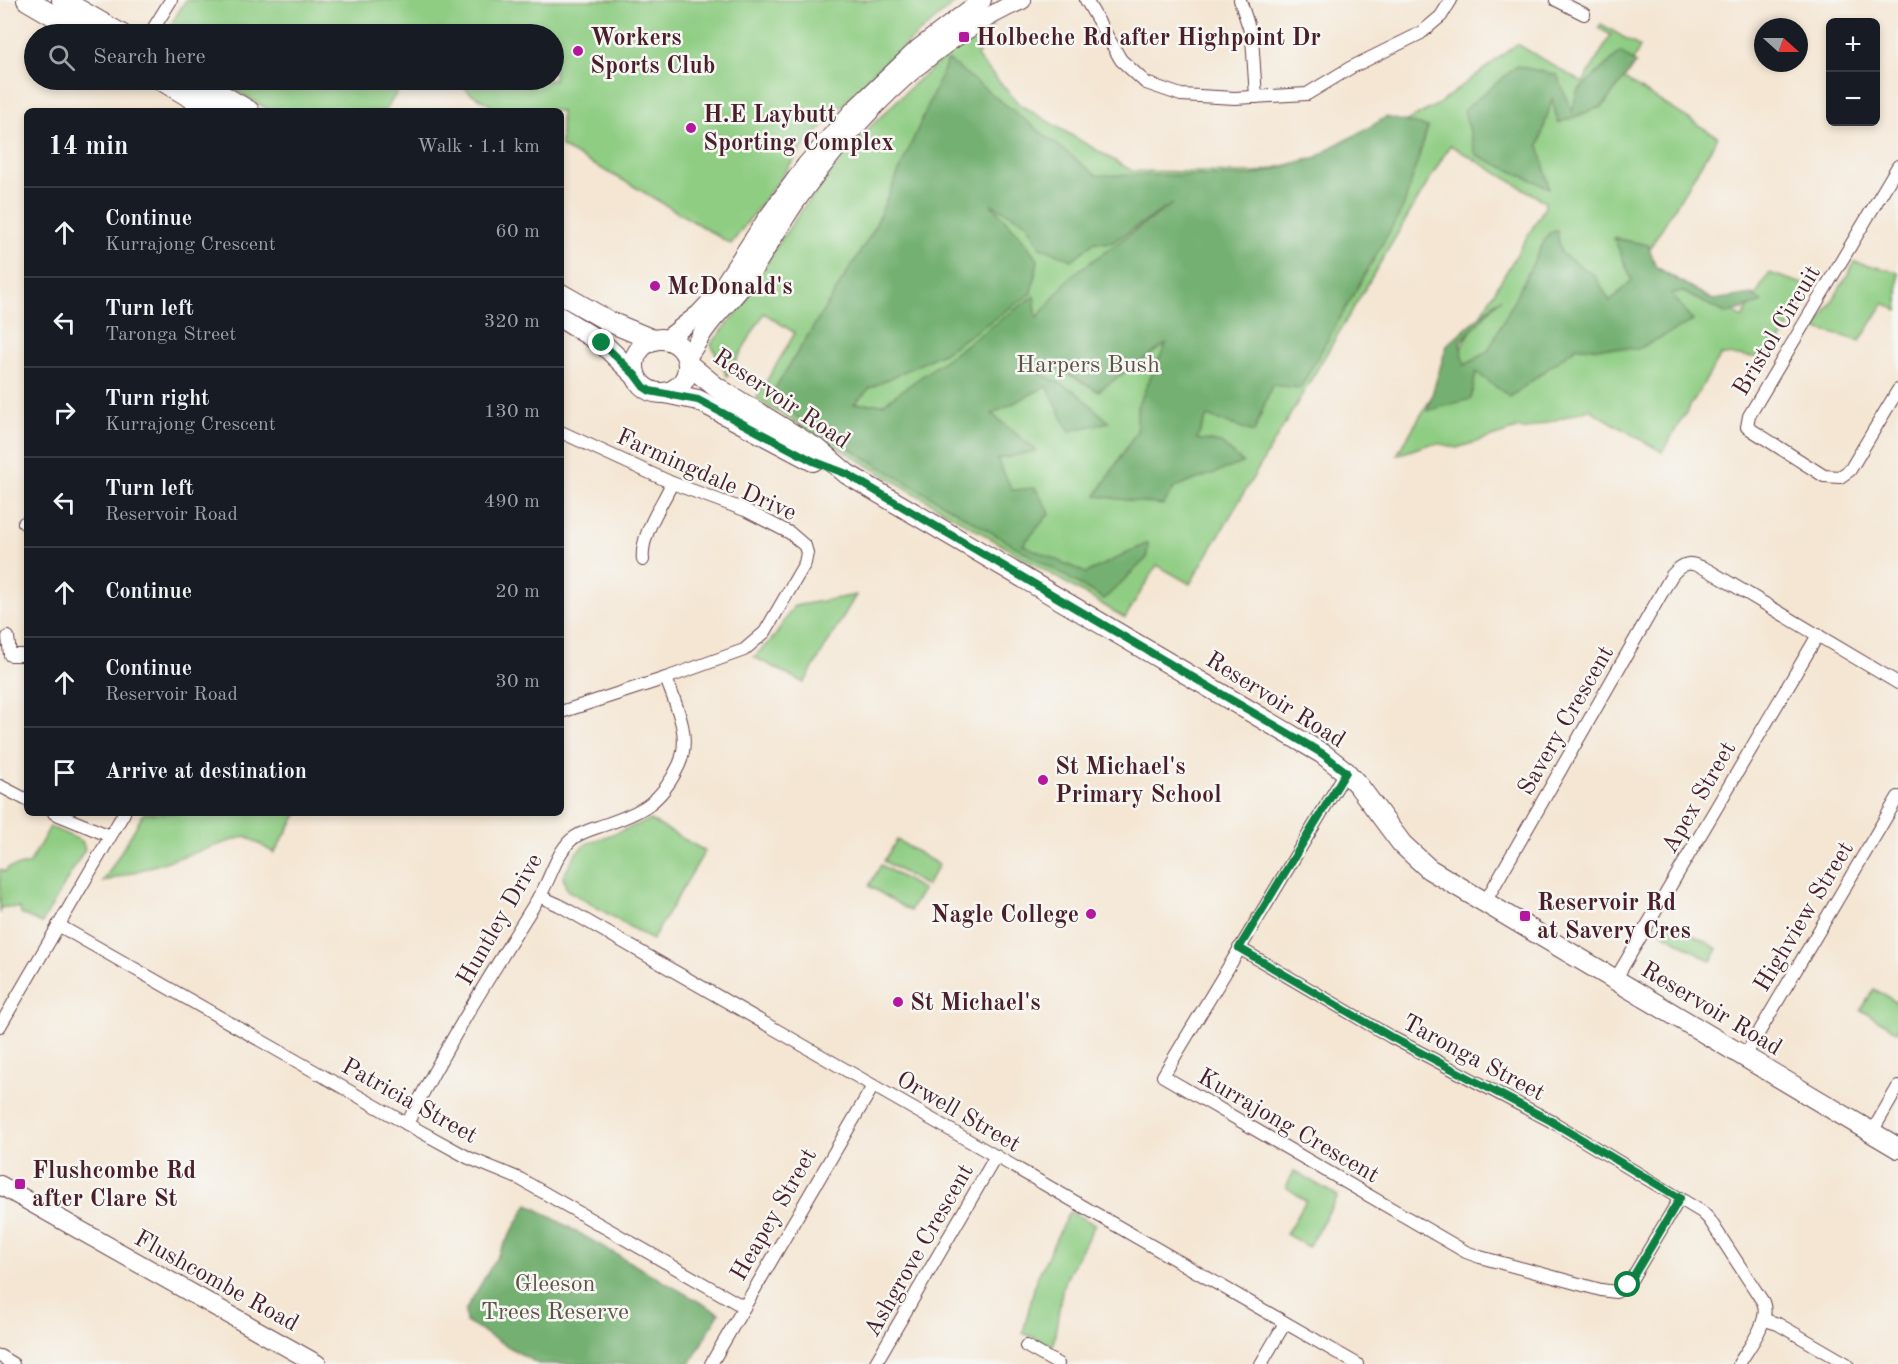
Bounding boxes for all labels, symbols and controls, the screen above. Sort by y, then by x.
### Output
north arrow [1754,18,1808,72]
map controls [1826,18,1880,126]
button: + [1826,18,1880,72]
search box [24,24,564,90]
place label: Workers Sports Club [590,27,715,79]
place label: Holbeche Rd after Highpoint Dr [976,27,1321,51]
marker: Holbeche Rd after Highpoint Dr [957,30,971,44]
icon: search [45,41,78,74]
marker: Workers Sports Club [571,44,585,58]
text: Search here [93,46,206,68]
button: − [1826,72,1880,126]
place label: H.E Laybutt Sporting Complex [703,104,894,156]
marker: H.E Laybutt Sporting Complex [684,121,698,135]
text: 14 min [48,134,128,160]
text: Walk · 1.1 km [417,137,540,157]
text: Continue [105,208,192,230]
icon: ahead [48,216,81,249]
text: 60 m [495,222,540,242]
text: Kurrajong Crescent [105,235,276,255]
street label: Bristol Circuit [1729,262,1826,400]
place label: McDonald's [667,276,792,300]
marker: McDonald's [648,279,662,293]
text: Turn left [105,298,194,320]
icon: left [48,306,81,339]
text: 320 m [484,312,540,332]
text: Taronga Street [105,325,236,345]
route end [588,329,614,355]
street label: Reservoir Road [708,345,854,454]
park label: Harpers Bush [1016,354,1160,378]
text: Turn right [105,388,209,410]
icon: right [48,396,81,429]
text: 130 m [484,402,540,422]
text: Kurrajong Crescent [105,415,276,435]
street label: Farmingdale Drive [613,425,800,526]
text: Turn left [105,478,194,500]
icon: left [48,486,81,519]
text: 490 m [484,492,540,512]
text: Reservoir Road [105,505,238,525]
icon: ahead [48,576,81,609]
text: Continue [105,581,192,603]
text: 20 m [495,582,540,602]
street label: Savery Crescent [1514,642,1619,800]
street label: Reservoir Road [1201,648,1349,753]
text: Continue [105,658,192,680]
icon: ahead [48,666,81,699]
text: 30 m [495,672,540,692]
text: Reservoir Road [105,685,238,705]
street label: Apex Street [1658,738,1741,858]
icon: arrive [48,756,81,789]
place label: St Michael's Primary School [1055,756,1222,808]
text: Arrive at destination [105,761,307,783]
marker: St Michael's Primary School [1036,773,1050,787]
street label: Highview Street [1750,838,1859,996]
street label: Huntley Drive [453,850,548,990]
place label: Reservoir Rd at Savery Cres [1537,892,1691,944]
place label: Nagle College [931,904,1079,928]
marker: Nagle College [1084,907,1098,921]
marker: Reservoir Rd at Savery Cres [1518,909,1532,923]
street label: Reservoir Road [1636,958,1786,1061]
place label: St Michael's [910,992,1040,1016]
marker: St Michael's [891,995,905,1009]
street label: Taronga Street [1398,1011,1548,1106]
street label: Patricia Street [337,1055,481,1149]
street label: Kurrajong Crescent [1193,1065,1383,1188]
street label: Orwell Street [892,1068,1024,1158]
street label: Heapey Street [727,1145,822,1285]
place label: Flushcombe Rd after Clare St [32,1160,196,1212]
street label: Ashgrove Crescent [861,1161,979,1341]
marker: Flushcombe Rd after Clare St [13,1177,27,1191]
street label: Flushcombe Road [130,1227,302,1337]
route start [1614,1271,1640,1297]
park label: Gleeson Trees Reserve [481,1273,629,1325]

